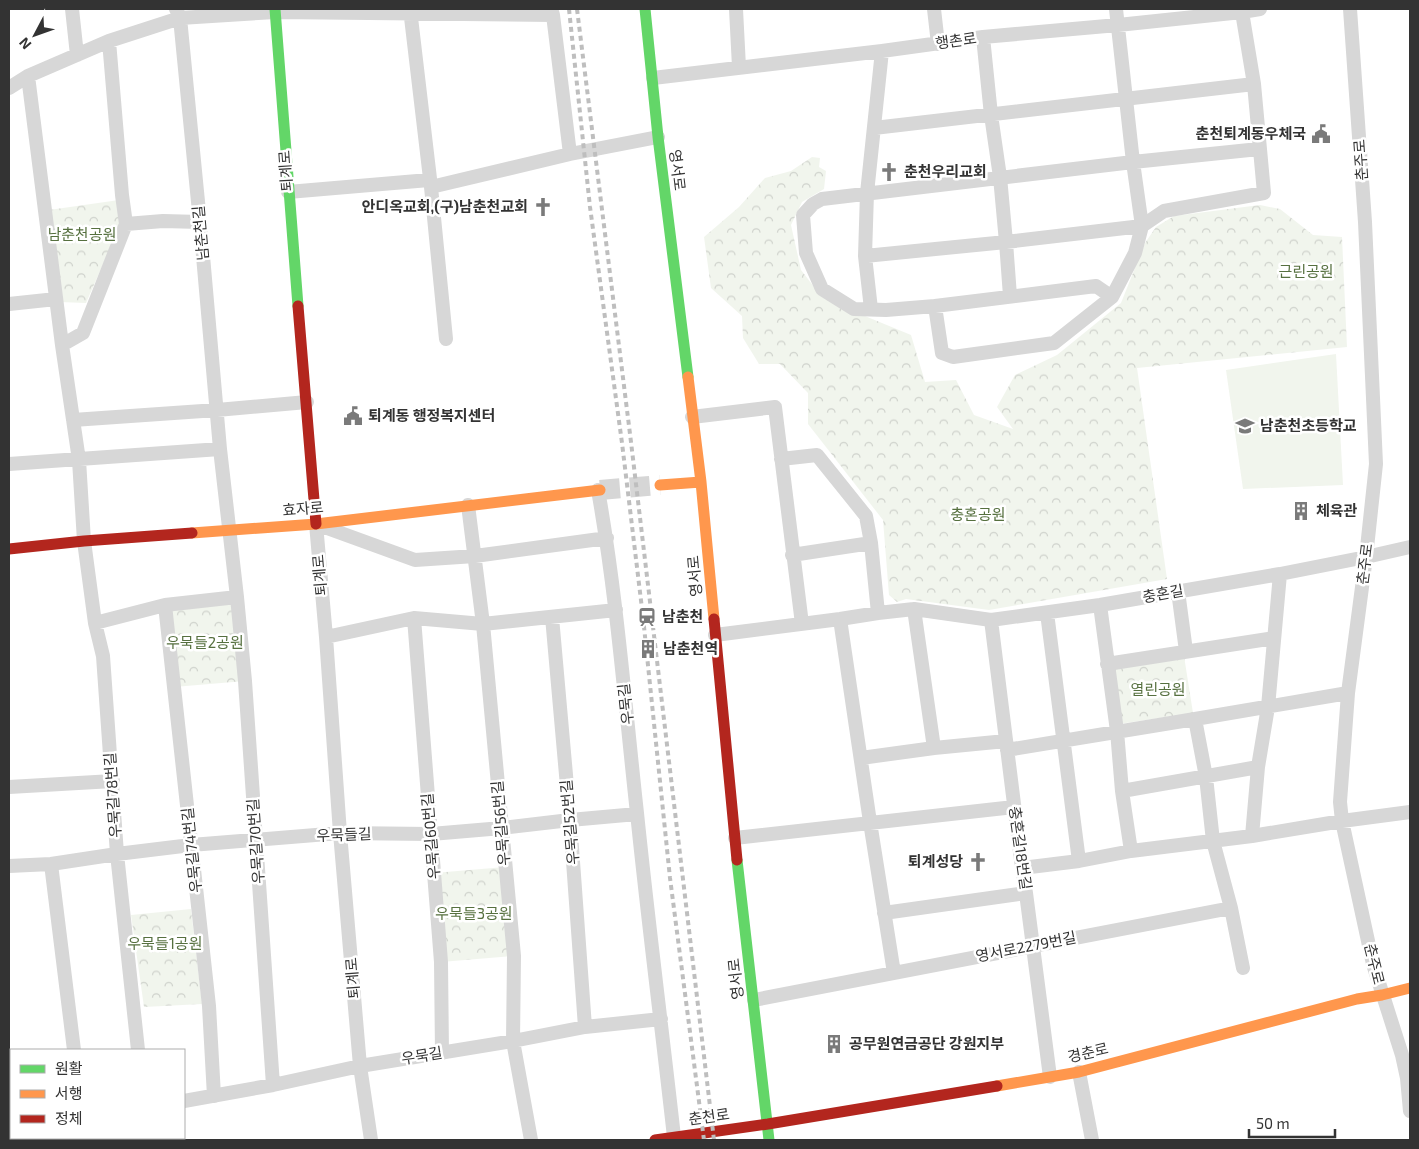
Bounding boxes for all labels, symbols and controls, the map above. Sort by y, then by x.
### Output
north arrow [10,10,60,60]
street label: 행촌로 [934,28,978,52]
text: N [15,34,35,53]
public building icon: 춘천퇴계동우체국 [1310,123,1332,145]
place label: 춘천퇴계동우체국 [1196,124,1306,142]
street label: 춘주로 [1350,139,1370,181]
street label: 영서로 [667,148,689,192]
street label: 퇴계로 [275,150,295,192]
church icon: 춘천우리교회 [878,161,900,183]
place label: 춘천우리교회 [904,162,987,180]
church icon: 안디옥교회,(구)남춘천교회 [532,196,554,218]
place label: 안디옥교회,(구)남춘천교회 [362,197,528,215]
street label: 남춘천길 [189,205,211,261]
park label: 남춘천공원 [47,225,117,243]
park label: 근린공원 [1278,262,1334,280]
public building icon: 퇴계동 행정복지센터 [342,405,364,427]
place label: 퇴계동 행정복지센터 [368,406,495,424]
school or university icon: 남춘천초등학교 [1234,415,1256,437]
place label: 남춘천초등학교 [1260,416,1357,434]
street label: 효자로 [282,497,324,519]
building icon: 체육관 [1290,500,1312,522]
place label: 체육관 [1316,501,1358,519]
park label: 충혼공원 [950,505,1006,523]
street label: 춘주로 [1353,542,1375,586]
street label: 퇴계로 [308,554,330,596]
street label: 영서로 [683,555,705,597]
street label: 충혼길 [1141,581,1185,605]
station icon: 남춘천 [636,606,658,628]
place label: 남춘천 [662,607,703,625]
park label: 우묵들2공원 [166,633,244,651]
building icon: 남춘천역 [637,638,659,660]
place label: 남춘천역 [663,639,718,657]
park label: 열린공원 [1130,680,1186,698]
street label: 우묵길 [614,683,636,726]
street label: 우묵길78번길 [100,752,124,838]
street label: 우묵길52번길 [556,779,582,865]
street label: 우묵길56번길 [487,780,513,867]
street label: 우묵길60번길 [417,792,443,880]
street label: 우묵길70번길 [243,798,267,884]
street label: 충혼길18번길 [1006,805,1036,891]
street label: 우묵길74번길 [178,806,204,894]
street label: 우묵들길 [316,824,372,844]
church icon: 퇴계성당 [967,851,989,873]
place label: 퇴계성당 [908,852,963,870]
park label: 우묵들3공원 [435,904,513,922]
street label: 영서로2279번길 [974,927,1078,965]
park label: 우묵들1공원 [128,934,202,952]
street label: 춘주로 [1361,941,1389,986]
street label: 퇴계로 [341,957,363,999]
street label: 영서로 [724,958,746,1001]
building icon: 공무원연금공단 강원지부 [823,1033,845,1055]
place label: 공무원연금공단 강원지부 [849,1034,1004,1052]
street label: 경춘로 [1066,1039,1110,1065]
street label: 우묵길 [400,1043,444,1067]
legend [10,1049,185,1139]
text: 원활 [55,1059,83,1077]
text: 서행 [55,1084,83,1102]
street label: 춘천로 [687,1104,731,1128]
scale bar [1249,1106,1335,1138]
text: 정체 [55,1109,83,1127]
text: 50 m [1256,1114,1290,1132]

